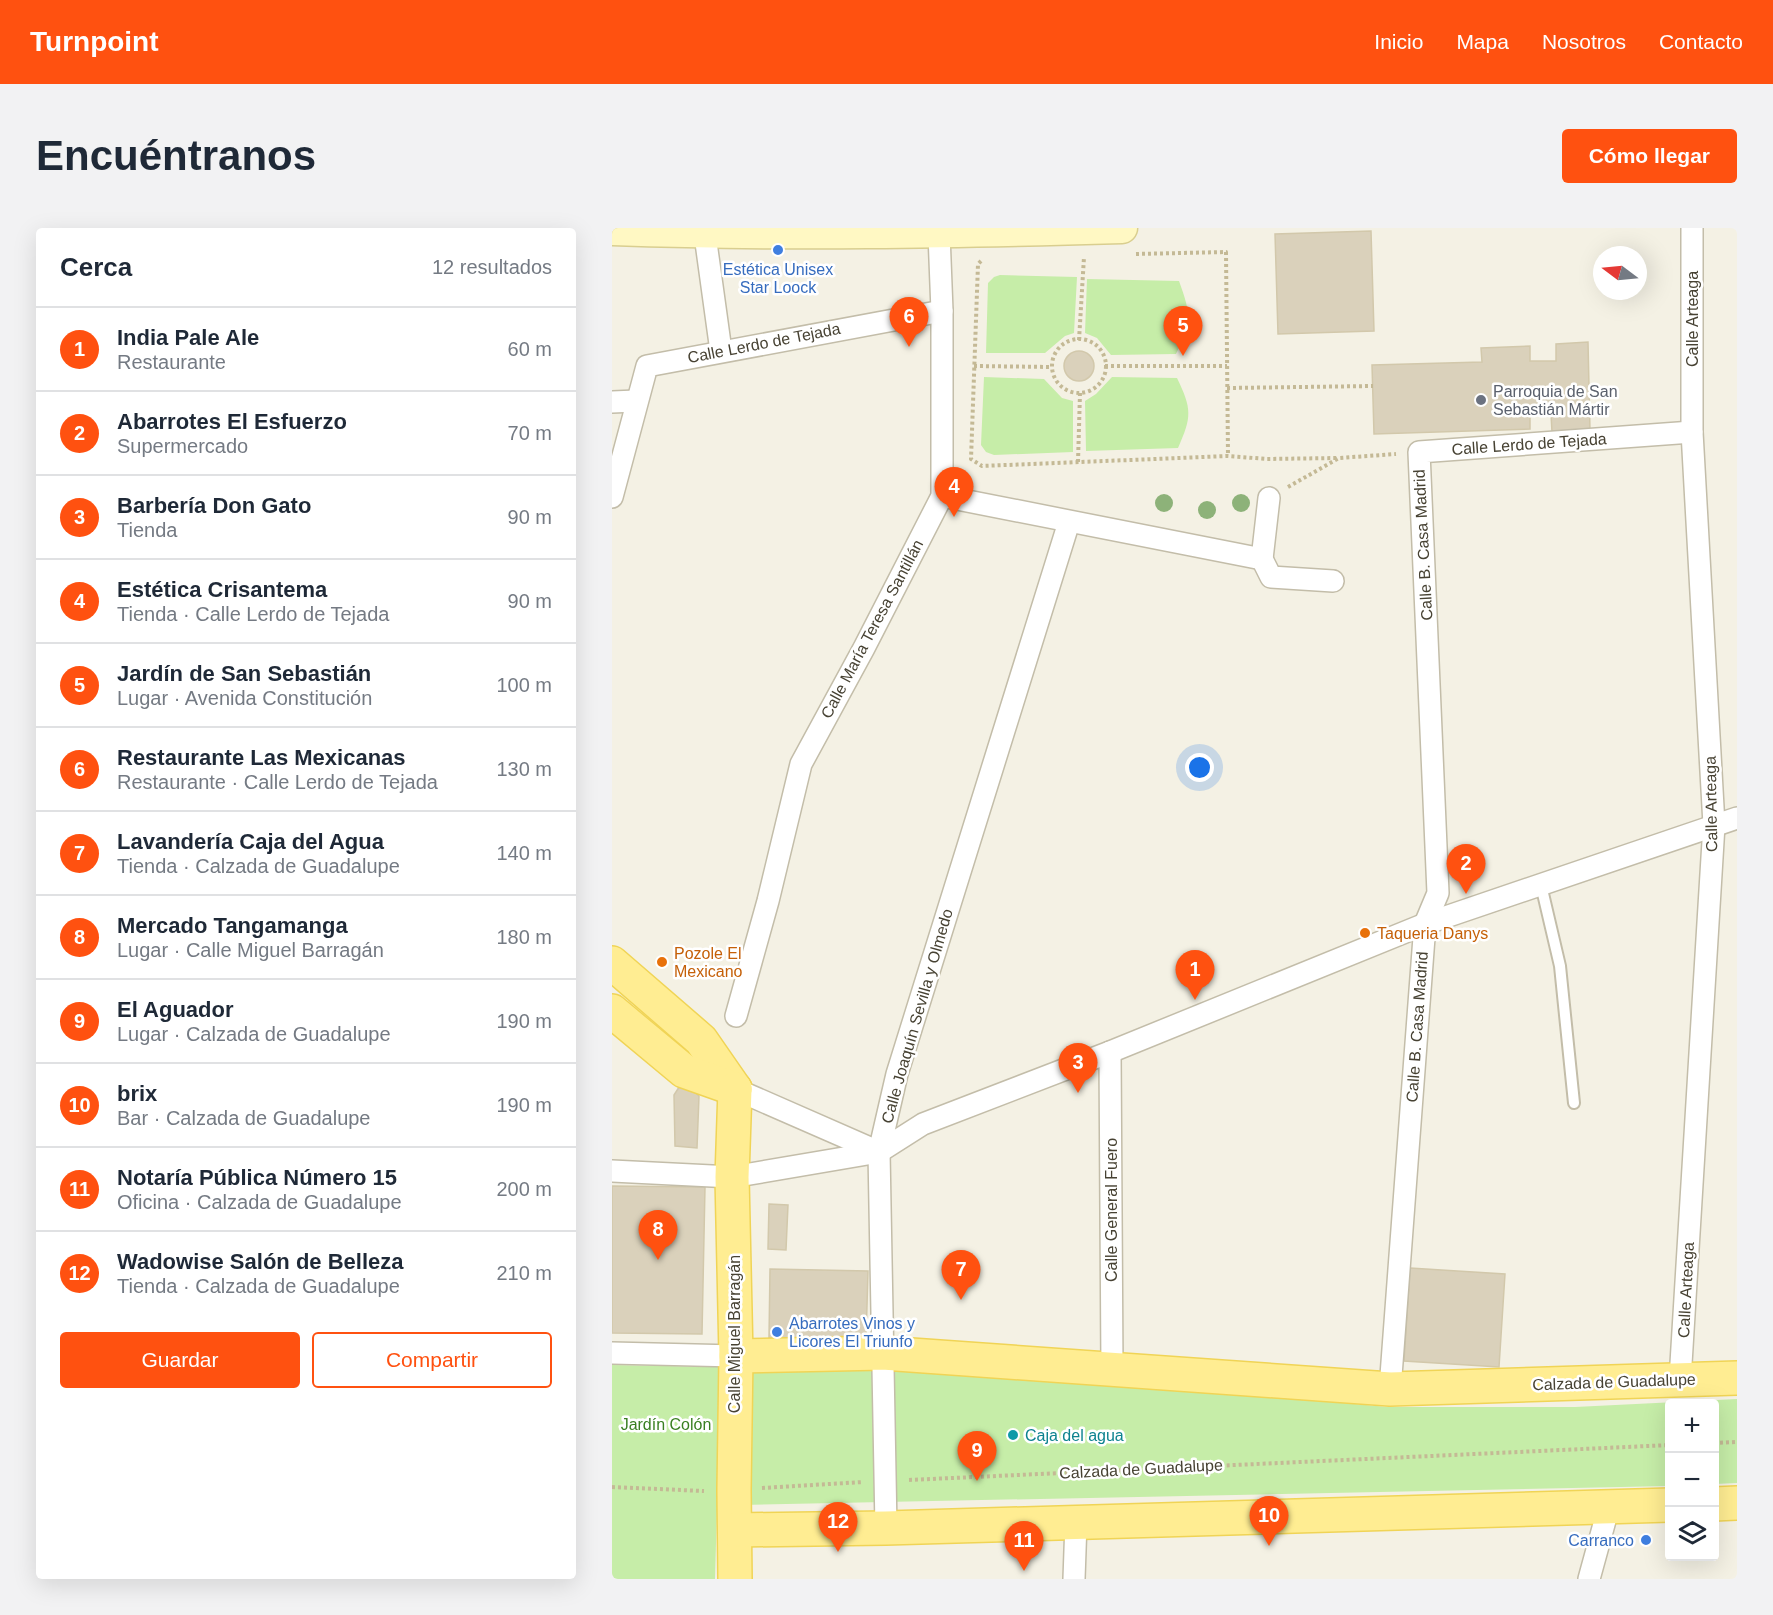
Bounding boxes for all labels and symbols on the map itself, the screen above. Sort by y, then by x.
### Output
marker: Estética Unisex Star Loock [771,243,785,257]
north arrow [1593,246,1647,300]
place label: Estética Unisex Star Loock [723,261,833,296]
street label: Calle Arteaga [1684,271,1701,367]
pin: 6 [890,298,928,347]
pin: 5 [1164,306,1202,356]
street label: Calle Lerdo de Tejada [686,320,842,366]
place label: Parroquia de San Sebastián Mártir [1493,383,1618,418]
marker: Parroquia de San Sebastián Mártir [1474,393,1488,407]
street label: Calle Lerdo de Tejada [1451,430,1607,458]
pin: 4 [934,468,974,517]
street label: Calle B. Casa Madrid [1411,469,1435,621]
street label: Calle María Teresa Santillán [818,537,926,721]
your location [1185,753,1214,782]
street label: Calle Arteaga [1702,756,1720,852]
pin: 2 [1446,844,1486,894]
street label: Calle Joaquín Sevilla y Olmedo [878,907,956,1125]
place label: Taqueria Danys [1377,925,1488,942]
marker: Taqueria Danys [1358,926,1372,940]
place label: Pozole El Mexicano [674,945,743,980]
pin: 1 [1176,950,1214,1000]
street label: Calle B. Casa Madrid [1403,951,1431,1103]
marker: Pozole El Mexicano [655,955,669,969]
pin: 3 [1058,1044,1098,1093]
street label: Calle General Fuero [1103,1138,1120,1282]
pin: 8 [638,1210,678,1260]
street label: Calle Arteaga [1675,1241,1697,1338]
pin: 7 [942,1250,980,1300]
street label: Calle Miguel Barragán [726,1255,743,1413]
place label: Abarrotes Vinos y Licores El Triunfo [789,1315,915,1350]
marker: Abarrotes Vinos y Licores El Triunfo [770,1325,784,1339]
street label: Calzada de Guadalupe [1532,1371,1696,1393]
park label: Jardín Colón [621,1416,711,1433]
place label: Caja del agua [1025,1427,1124,1444]
marker: Caja del agua [1006,1428,1020,1442]
pin: 9 [958,1432,997,1481]
street label: Calzada de Guadalupe [1059,1456,1223,1482]
pin: 10 [1250,1496,1288,1546]
pin: 12 [818,1502,858,1552]
pin: 11 [1004,1522,1044,1571]
place label: Carranco [1568,1532,1634,1549]
marker: Carranco [1639,1533,1653,1547]

